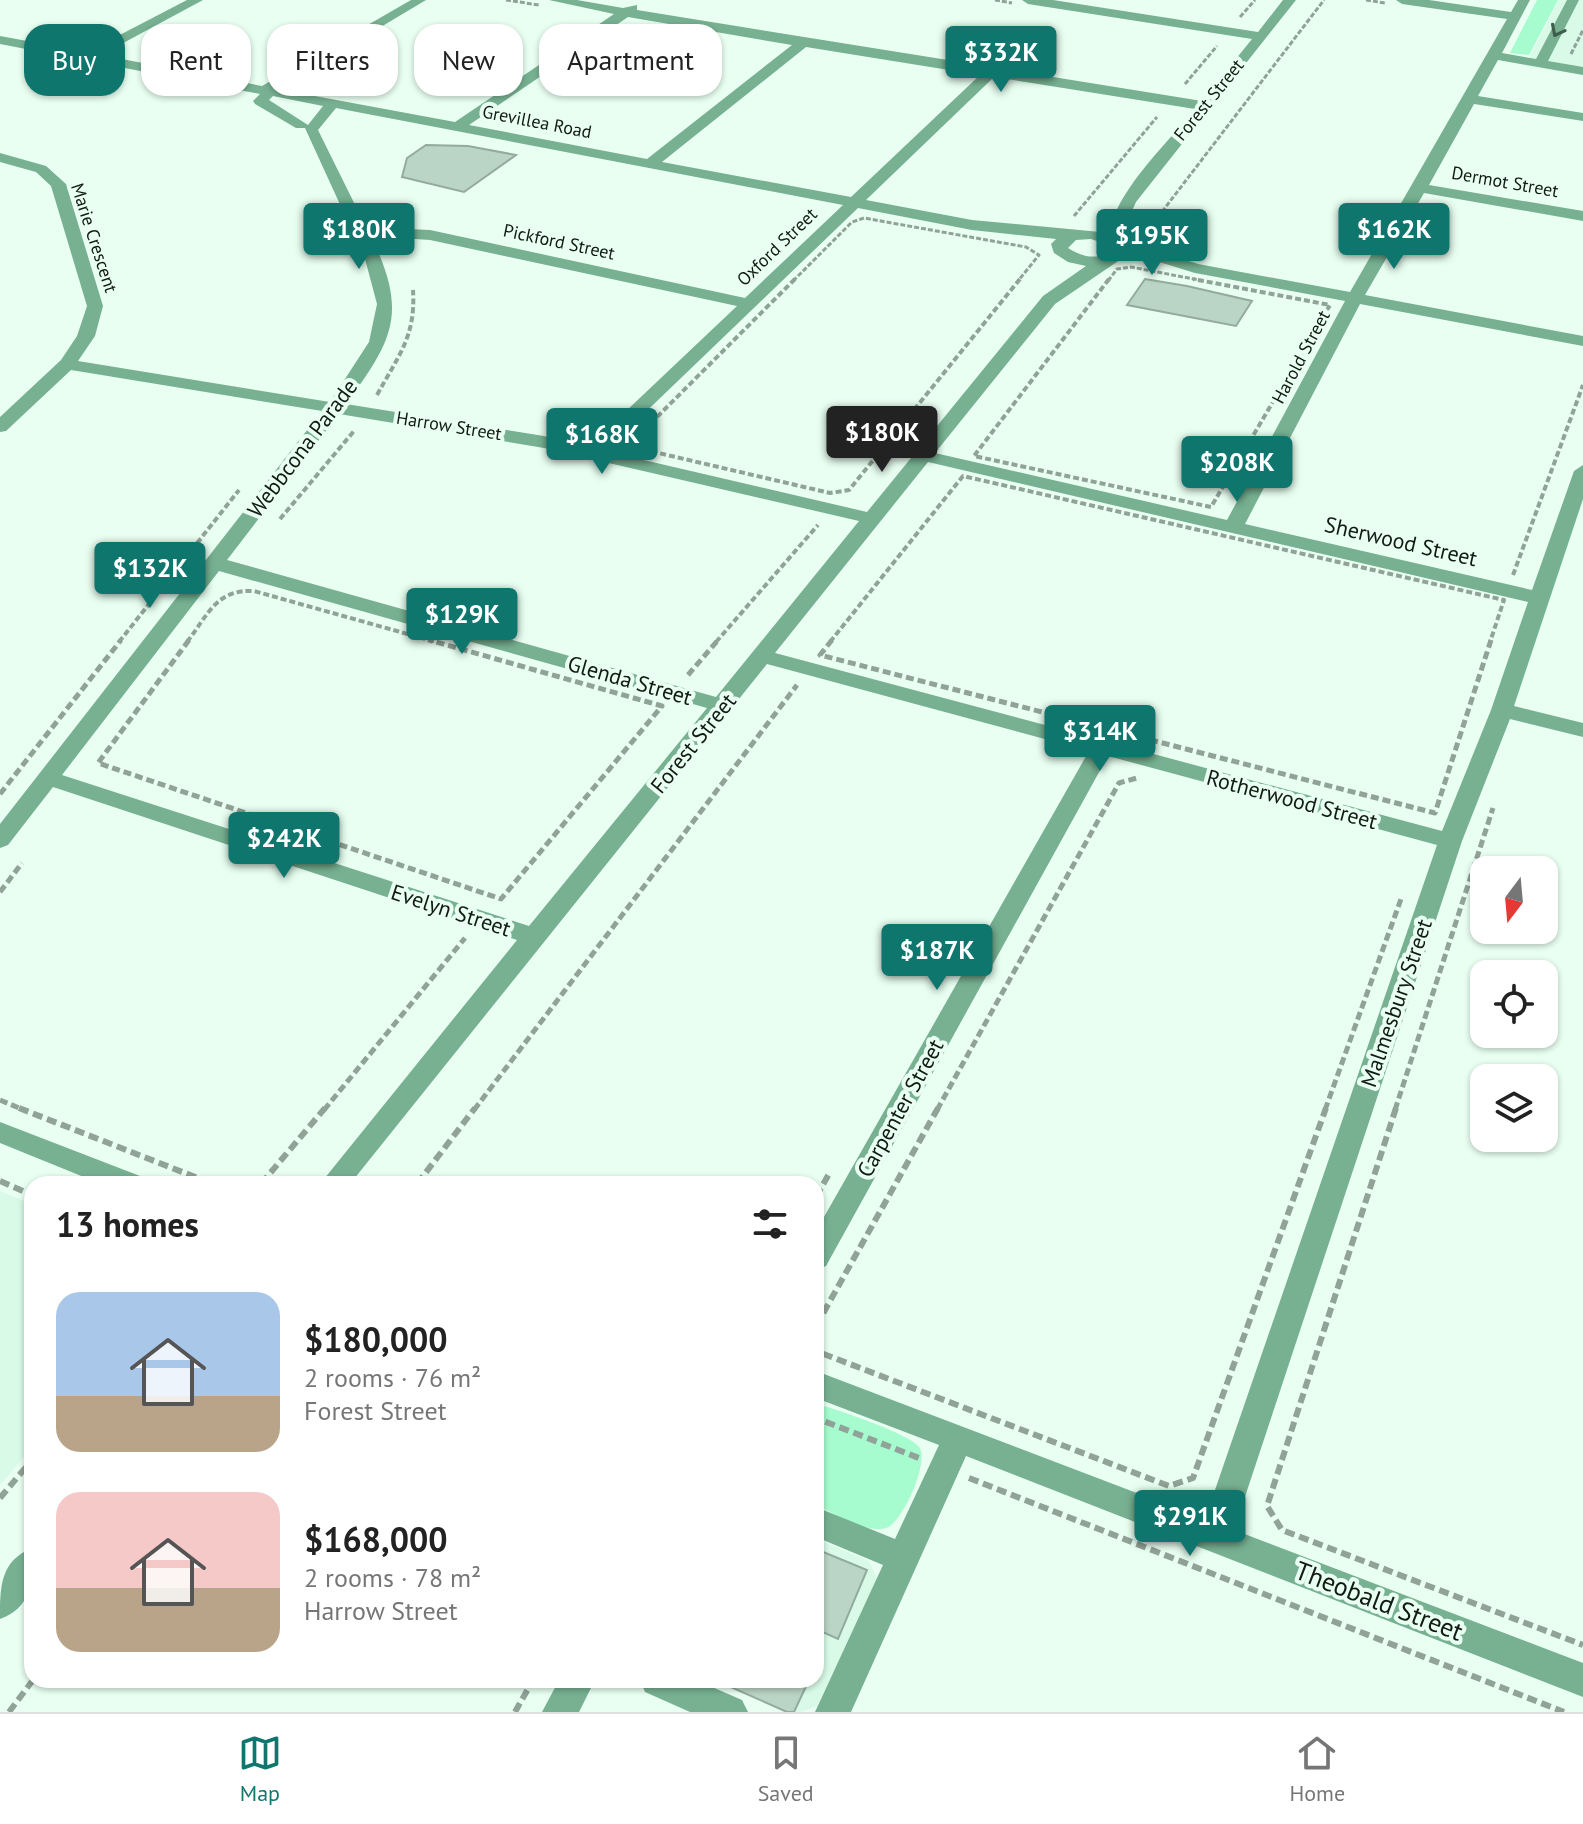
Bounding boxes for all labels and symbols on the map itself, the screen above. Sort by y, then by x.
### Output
one-way arrow [1551,22,1567,37]
pin: $332K [945,26,1057,94]
street label: Forest Street [1169,54,1249,145]
street label: Grevillea Road [480,100,594,143]
street label: Dermot Street [1450,161,1560,202]
street label: Marie Crescent [66,180,123,295]
pin: $180K [303,203,415,271]
street label: Oxford Street [732,203,822,291]
pin: $162K [1338,203,1450,271]
pin: $195K [1096,209,1208,277]
street label: Pickford Street [501,218,617,265]
street label: Harold Street [1266,306,1335,407]
street label: Webbcona Parade [241,373,363,523]
street label: Harrow Street [395,406,503,445]
pin: $180K [826,406,938,474]
pin: $168K [546,408,658,476]
pin: $208K [1181,436,1293,504]
street label: Sherwood Street [1322,510,1481,572]
pin: $132K [94,542,206,610]
pin: $129K [406,588,518,656]
street label: Glenda Street [565,649,696,711]
street label: Forest Street [644,687,742,799]
pin: $314K [1044,705,1156,773]
street label: Rotherwood Street [1204,763,1381,835]
pin: $242K [228,812,340,880]
north arrow [1470,856,1558,944]
street label: Evelyn Street [388,878,515,943]
street label: Malmesbury Street [1354,915,1438,1091]
pin: $187K [881,924,993,992]
street label: Carpenter Street [851,1034,950,1182]
pin: $291K [1134,1490,1246,1558]
street label: Theobald Street [1290,1553,1468,1648]

